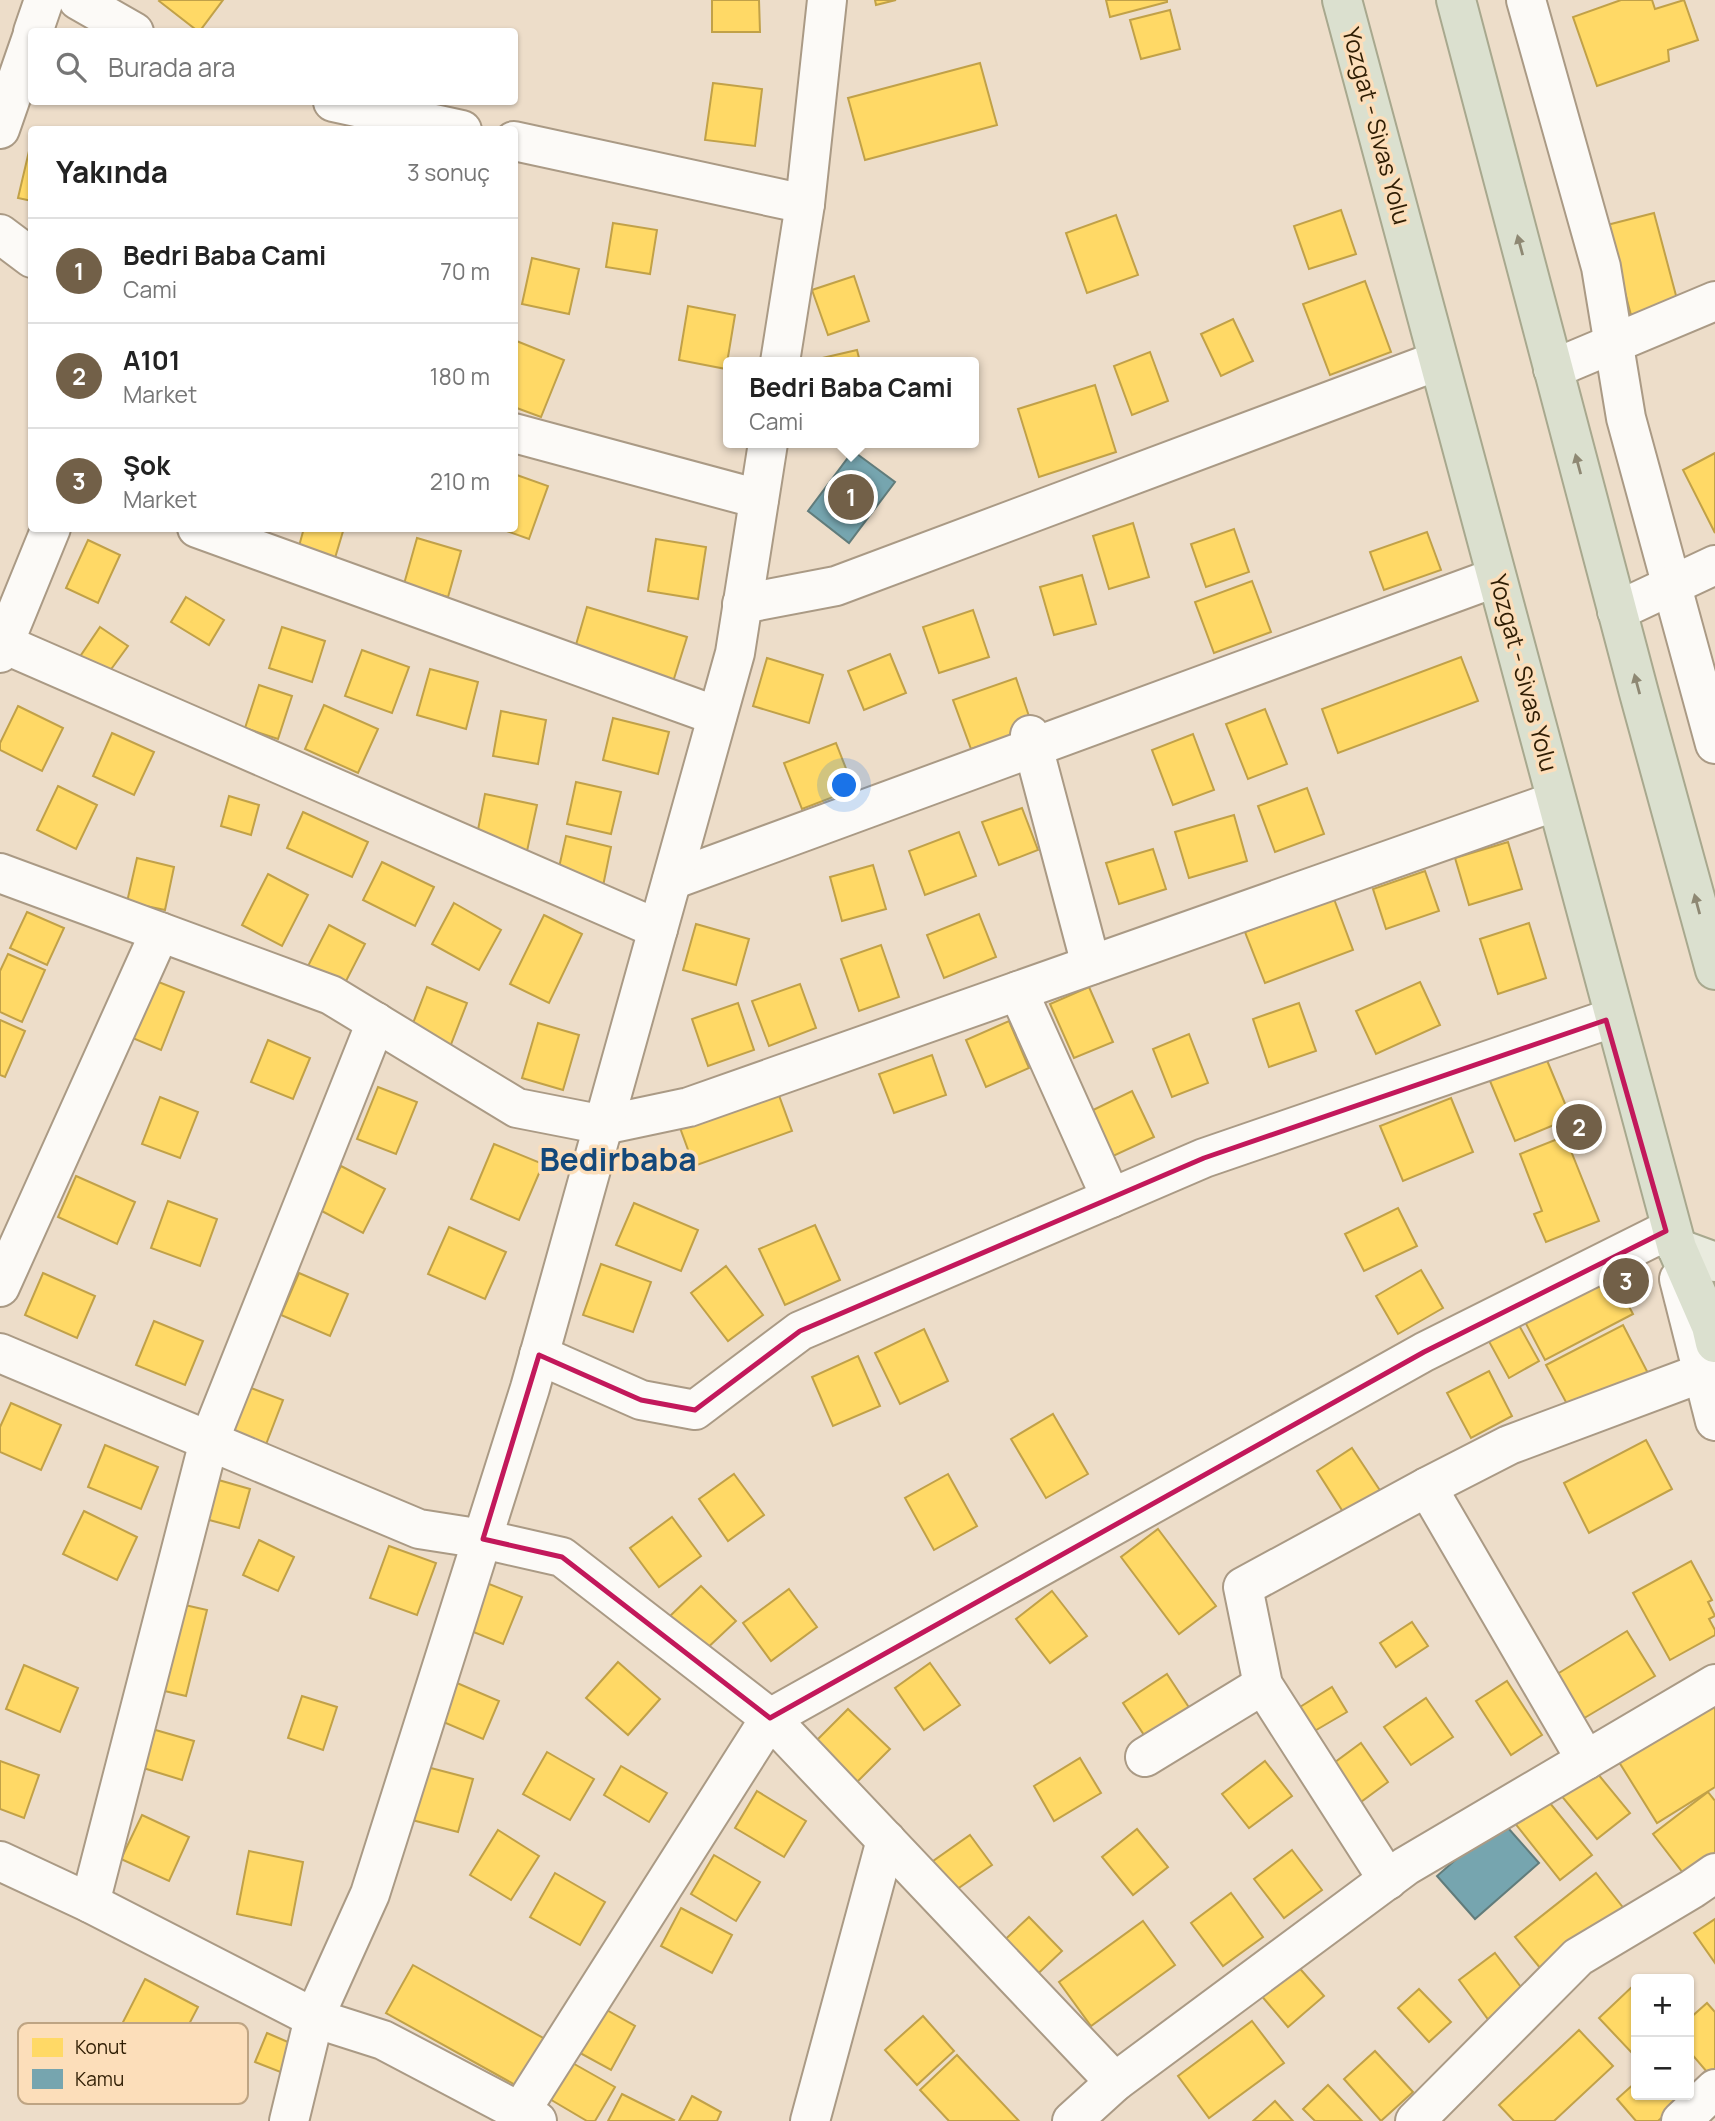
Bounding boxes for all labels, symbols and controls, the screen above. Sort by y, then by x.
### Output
street label: Yozgat - Sivas Yolu [1335,23,1420,228]
search box [28,28,518,105]
icon: search [52,48,90,86]
text: Burada ara [108,49,235,85]
text: Yakında [56,151,168,192]
text: 3 sonuç [407,156,490,188]
one-way arrow [1514,233,1525,255]
text: Bedri Baba Cami [123,237,326,273]
text: 1 [74,255,84,287]
text: 70 m [440,255,490,287]
text: Cami [123,273,177,305]
text: A101 [123,342,180,378]
popup [723,357,979,448]
text: 2 [72,360,86,392]
text: 180 m [430,360,490,392]
text: Bedri Baba Cami [749,369,953,405]
text: Market [123,378,197,410]
text: Cami [749,405,803,437]
text: Şok [123,447,170,483]
one-way arrow [1573,454,1583,475]
text: 3 [72,465,86,497]
text: 210 m [430,465,490,497]
pin: 1 [828,471,874,523]
text: Market [123,483,197,515]
street label: Yozgat - Sivas Yolu [1482,570,1567,775]
one-way arrow [1631,673,1642,695]
your location [827,768,861,802]
one-way arrow [1691,893,1702,915]
pin: 2 [1556,1101,1602,1153]
district label: Bedirbaba [539,1137,697,1181]
pin: 3 [1603,1255,1649,1307]
map controls [1631,1974,1694,2100]
button: + [1631,1974,1694,2037]
legend [18,2023,248,2104]
text: Konut [75,2034,127,2060]
button: − [1631,2037,1694,2100]
text: Kamu [75,2066,124,2092]

